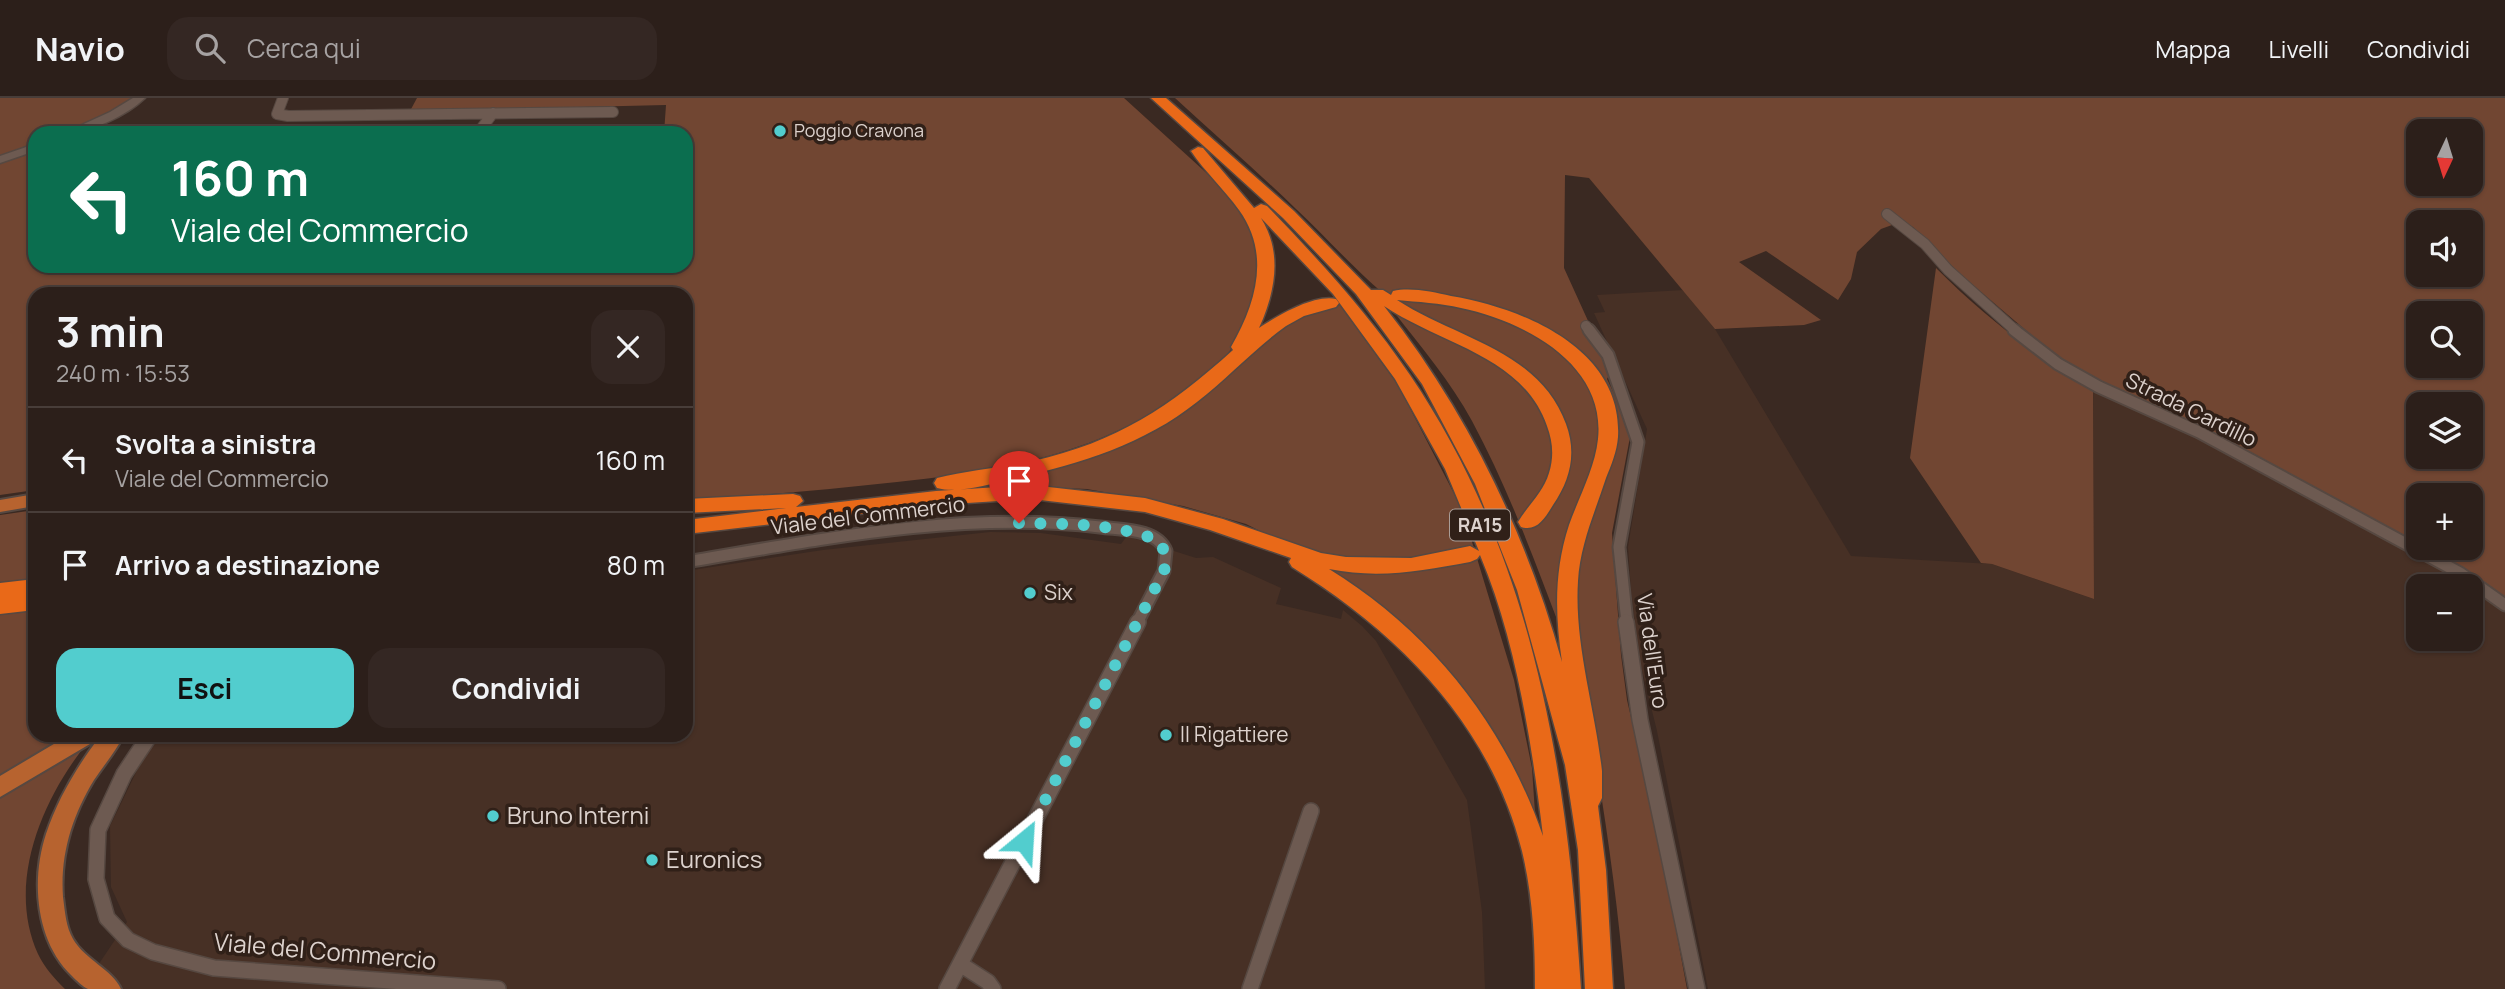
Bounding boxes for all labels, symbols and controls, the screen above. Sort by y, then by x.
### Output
search box [167,17,657,80]
text: Navio [35,26,125,71]
icon: search [191,29,229,67]
text: Cerca qui [247,30,361,66]
text: Mappa [2155,32,2231,65]
text: Livelli [2269,32,2329,65]
text: Condividi [2367,32,2470,65]
place label: Poggio Cravona [794,118,924,142]
north arrow [2406,119,2483,196]
map controls [2406,119,2483,651]
marker: Poggio Cravona [772,123,788,139]
text: 160 m [171,144,309,211]
icon: left [56,154,147,245]
text: Viale del Commercio [171,208,469,252]
button: sound [2406,210,2483,287]
button: search [2406,301,2483,378]
text: 3 min [56,302,165,360]
button: close [591,310,665,384]
text: 240 m · 15:53 [56,357,190,389]
street label: Strada Cardillo [2121,365,2261,453]
button: layers [2406,392,2483,469]
text: Svolta a sinistra [115,426,316,462]
icon: left [56,441,94,479]
text: 160 m [596,442,665,478]
pin [989,451,1049,523]
text: Viale del Commercio [115,462,329,494]
icon: arrive [1000,462,1038,500]
button: + [2406,483,2483,560]
street label: Viale del Commercio [769,489,967,541]
road number: RA15 [1450,510,1510,540]
icon: arrive [56,546,94,584]
text: Arrivo a destinazione [115,547,380,583]
text: 80 m [607,547,665,583]
button: − [2406,574,2483,651]
place label: Six [1044,578,1073,606]
marker: Six [1022,585,1038,601]
street label: Via dell'Euro [1631,592,1675,710]
button: Esci [56,648,354,728]
button: Condividi [368,648,665,728]
place label: Il Rigattiere [1180,720,1289,748]
marker: Il Rigattiere [1158,727,1174,743]
place label: Bruno Interni [507,798,649,831]
position arrow [987,804,1061,878]
marker: Bruno Interni [485,808,501,824]
place label: Euronics [666,842,762,875]
marker: Euronics [644,852,660,868]
street label: Viale del Commercio [213,924,438,977]

